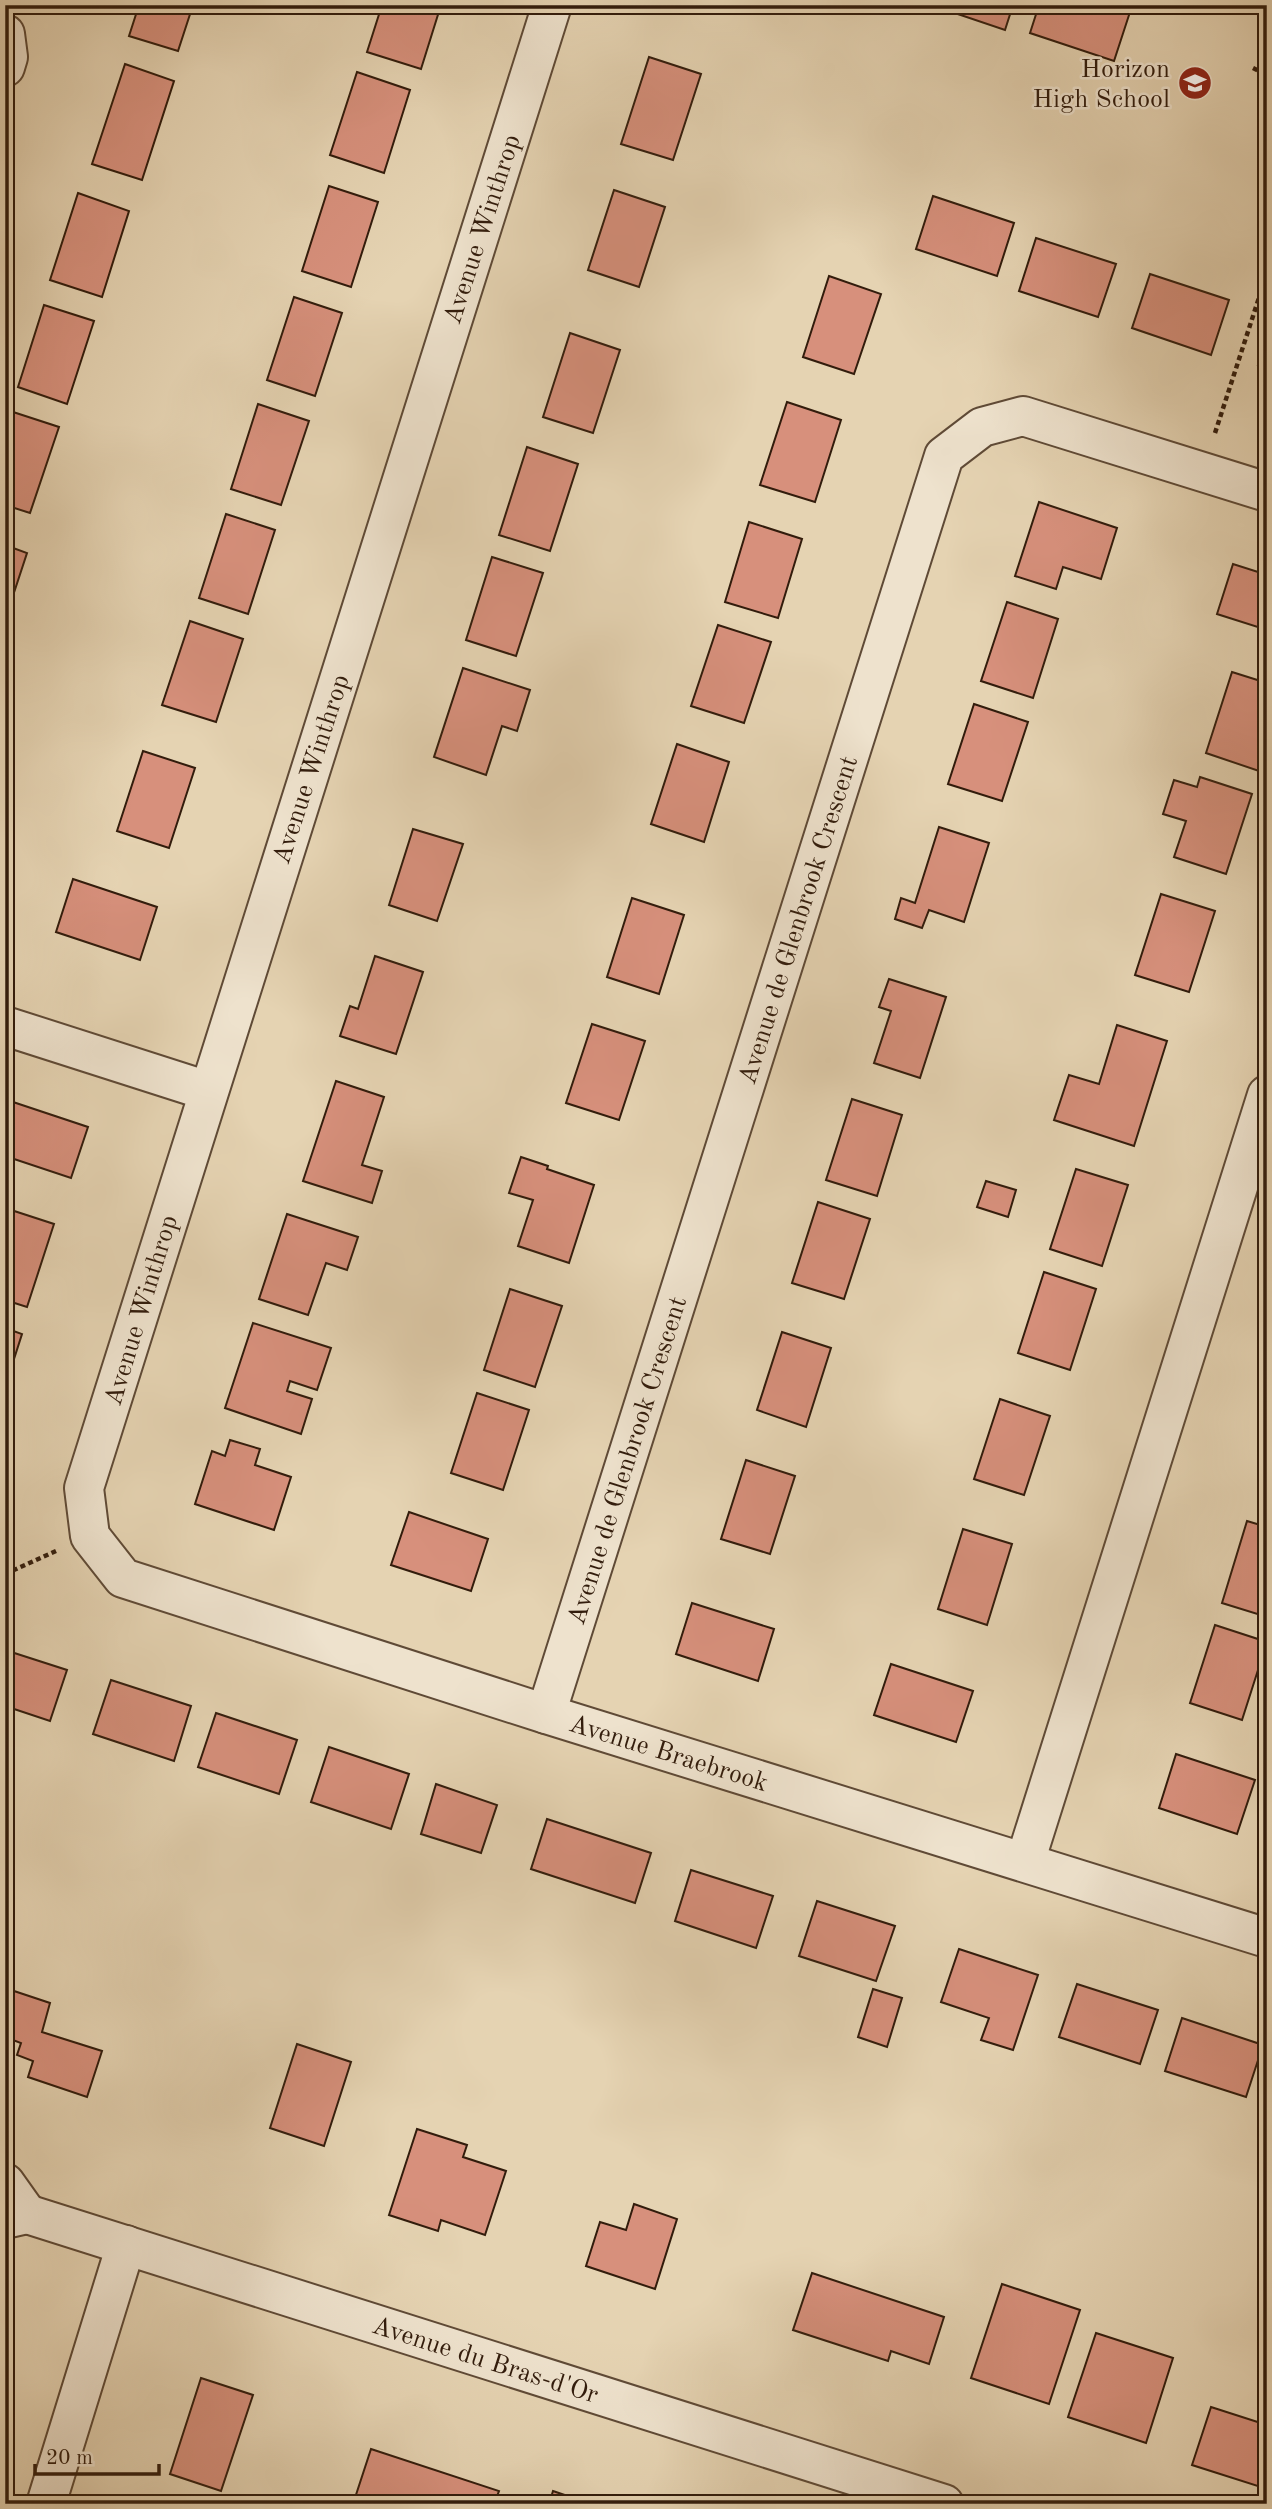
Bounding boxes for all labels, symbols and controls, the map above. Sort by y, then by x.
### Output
place label: Horizon High School [1033,57,1170,113]
school or university icon: Horizon High School [1176,64,1214,102]
street label: Avenue Winthrop [440,132,526,328]
street label: Avenue Winthrop [269,672,355,868]
street label: Avenue de Glenbrook Crescent [735,753,863,1088]
street label: Avenue Winthrop [101,1212,183,1409]
street label: Avenue de Glenbrook Crescent [564,1294,692,1628]
street label: Avenue Braebrook [566,1711,771,1797]
street label: Avenue du Bras-d'Or [369,2313,602,2409]
scale bar [35,2432,159,2476]
text: 20 m [46,2448,93,2469]

